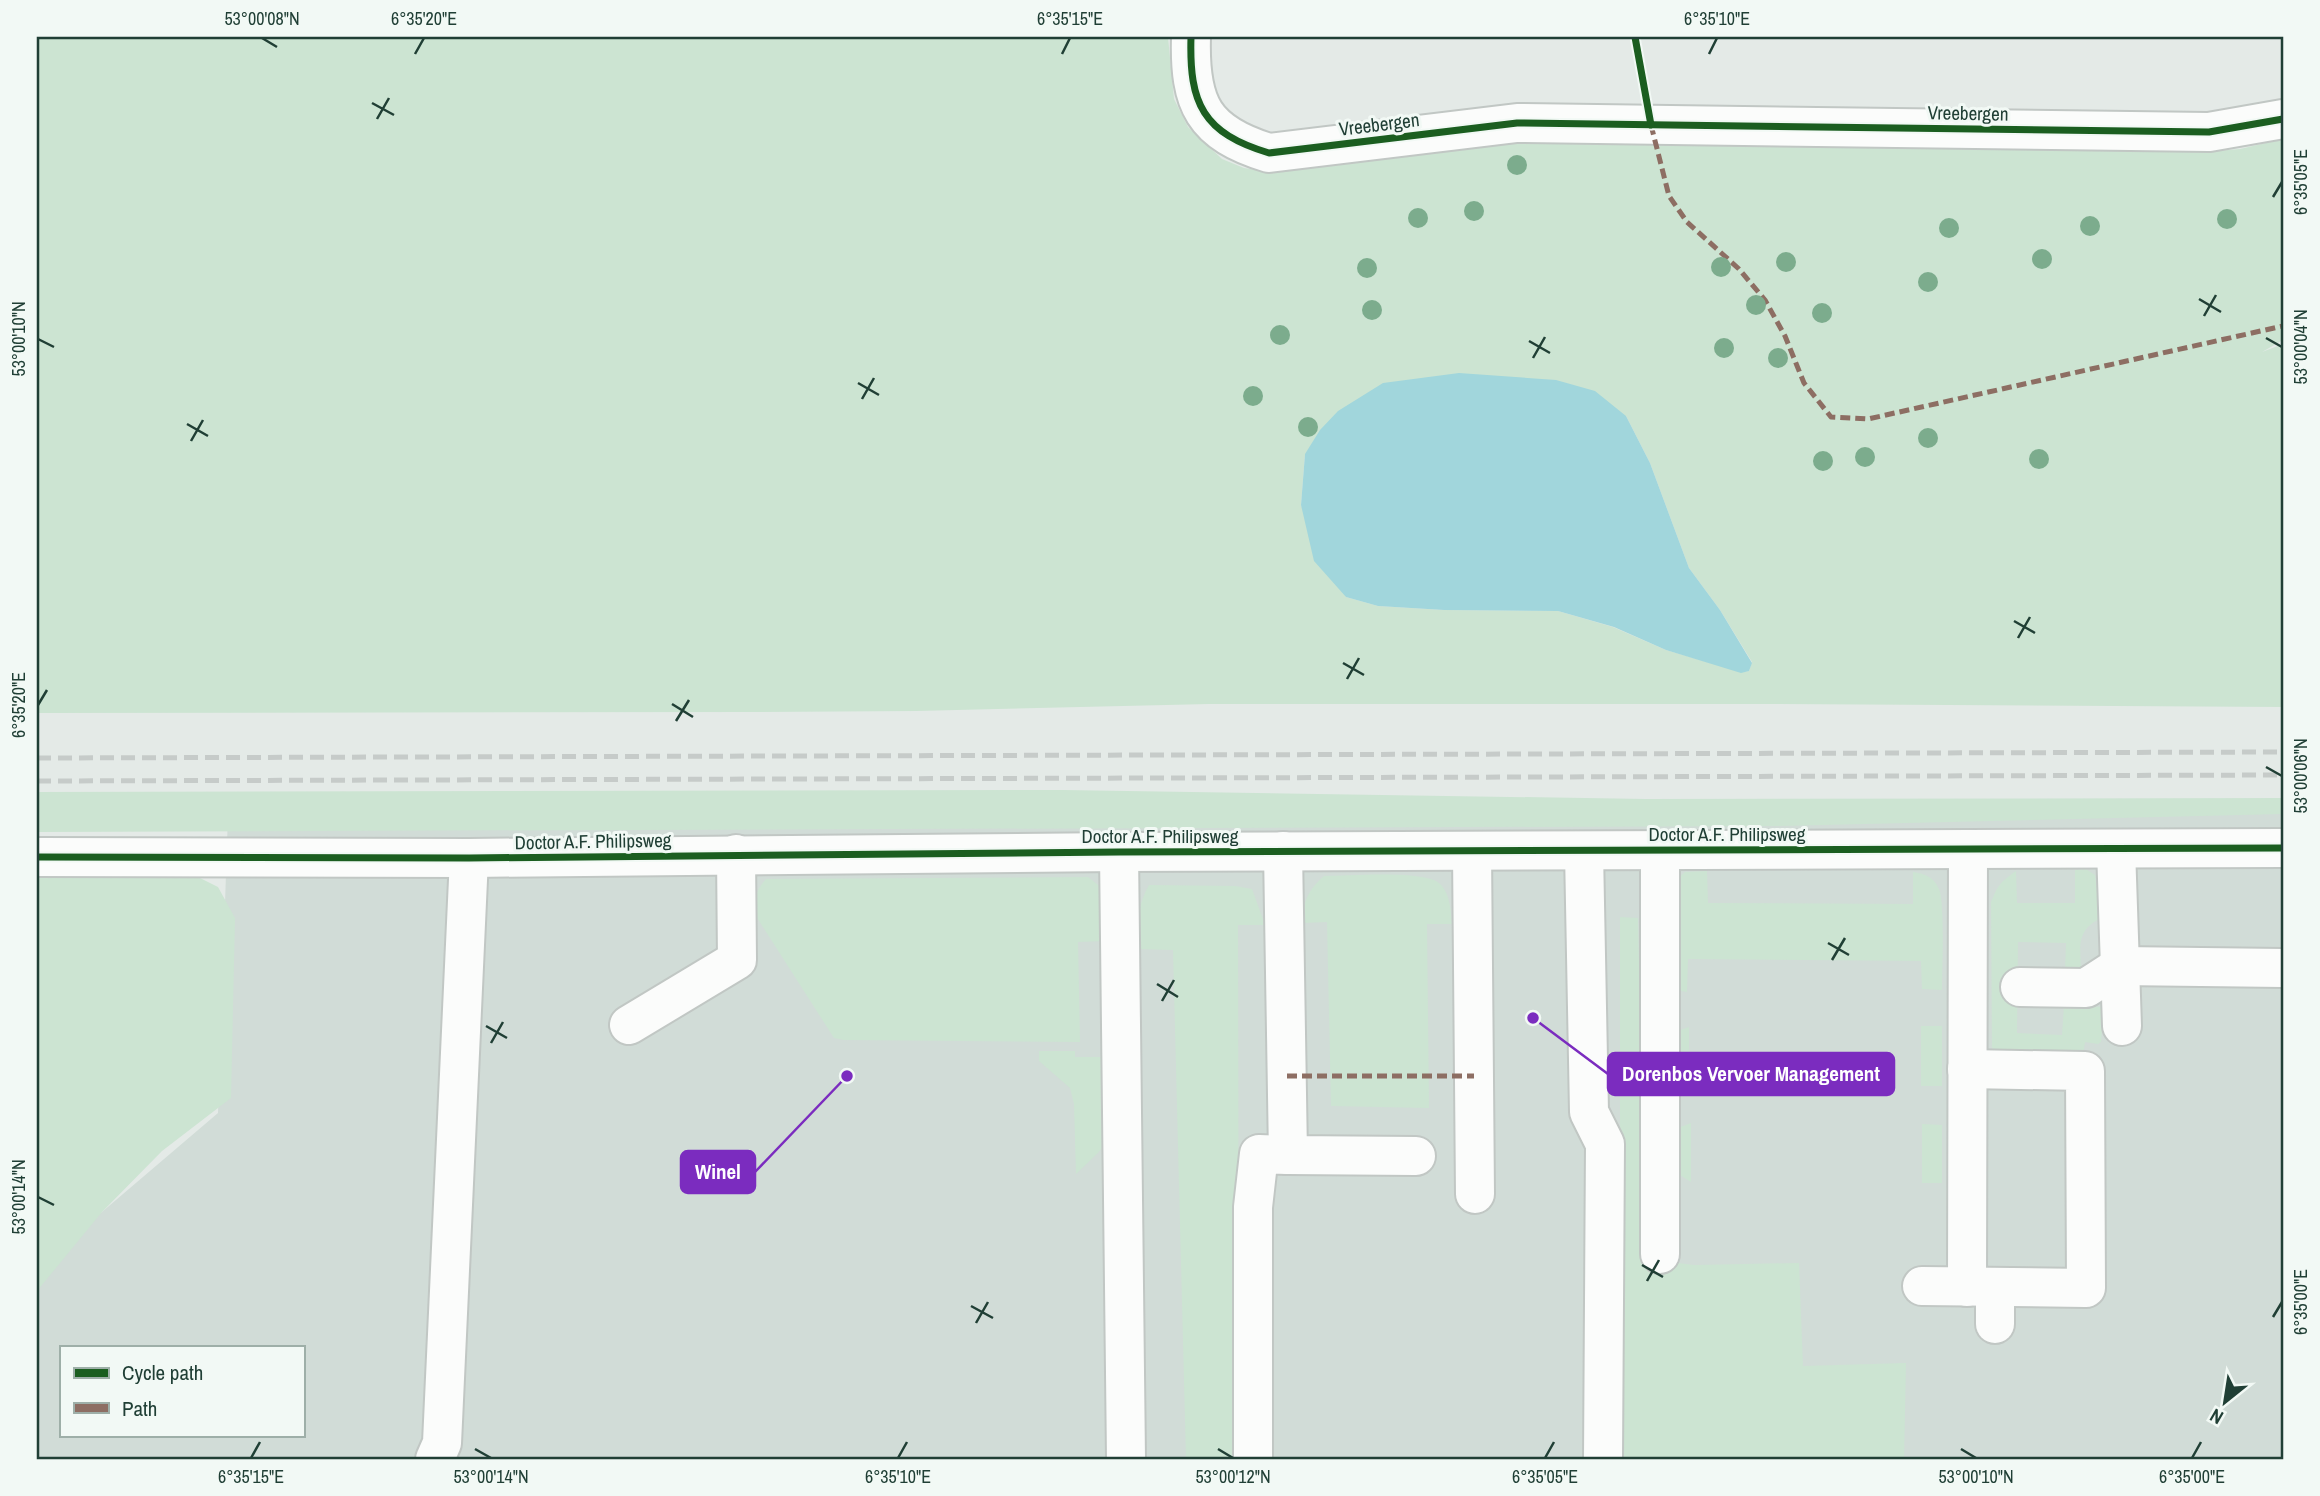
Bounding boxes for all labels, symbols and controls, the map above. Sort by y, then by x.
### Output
text: 53°00'08"N [224,6,300,31]
text: 6°35'20"E [391,6,457,31]
text: 6°35'15"E [1037,6,1103,31]
text: 6°35'10"E [1684,6,1750,31]
street label: Vreebergen [1927,99,2009,127]
street label: Vreebergen [1337,106,1421,142]
text: 6°35'05"E [2288,149,2313,215]
text: 53°00'10"N [6,301,31,377]
text: 53°00'04"N [2288,309,2313,385]
text: 6°35'20"E [6,672,31,738]
text: 53°00'06"N [2288,738,2313,814]
street label: Doctor A.F. Philipsweg [1649,821,1806,847]
street label: Doctor A.F. Philipsweg [1082,823,1239,849]
street label: Doctor A.F. Philipsweg [514,827,672,855]
callout: Dorenbos Vervoer Management [1608,1053,1894,1095]
text: Dorenbos Vervoer Management [1622,1059,1880,1088]
callout: Winel [681,1151,755,1193]
text: Winel [695,1157,741,1186]
text: 53°00'14"N [6,1159,31,1235]
text: 6°35'00"E [2288,1269,2313,1335]
legend [60,1346,304,1436]
text: Cycle path [122,1358,203,1387]
north arrow [2190,1366,2260,1436]
text: Path [122,1394,157,1423]
text: N [2205,1403,2228,1431]
text: 6°35'15"E [218,1464,284,1489]
text: 53°00'14"N [453,1464,529,1489]
text: 6°35'10"E [865,1464,931,1489]
text: 53°00'12"N [1195,1464,1271,1489]
text: 6°35'05"E [1512,1464,1578,1489]
text: 53°00'10"N [1938,1464,2014,1489]
text: 6°35'00"E [2159,1464,2225,1489]

